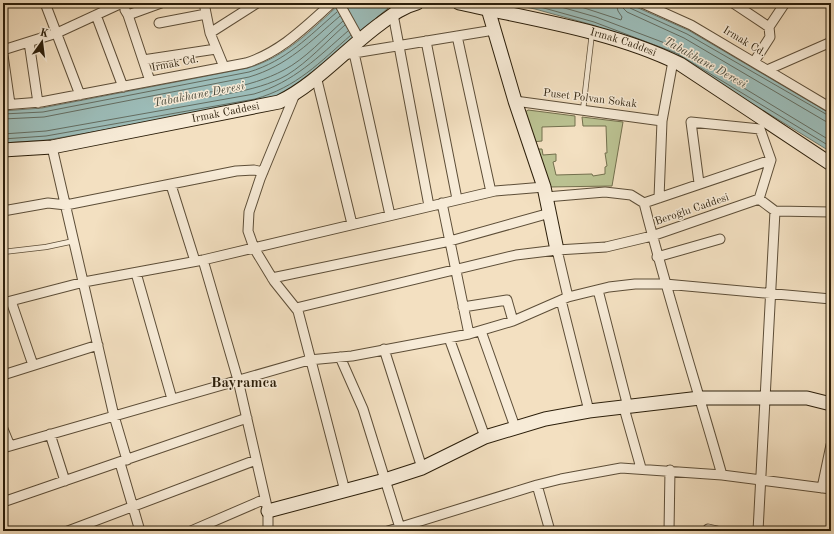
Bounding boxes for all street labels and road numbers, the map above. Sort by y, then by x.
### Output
street label: Irmak Cd. [721,25,767,59]
street label: Irmak Caddesi [589,27,658,58]
street label: Irmak Cd. [150,54,200,74]
street label: Puset Polvan Sokak [542,88,638,110]
street label: Irmak Caddesi [191,100,260,125]
street label: Beroğlu Caddesi [654,192,730,228]

